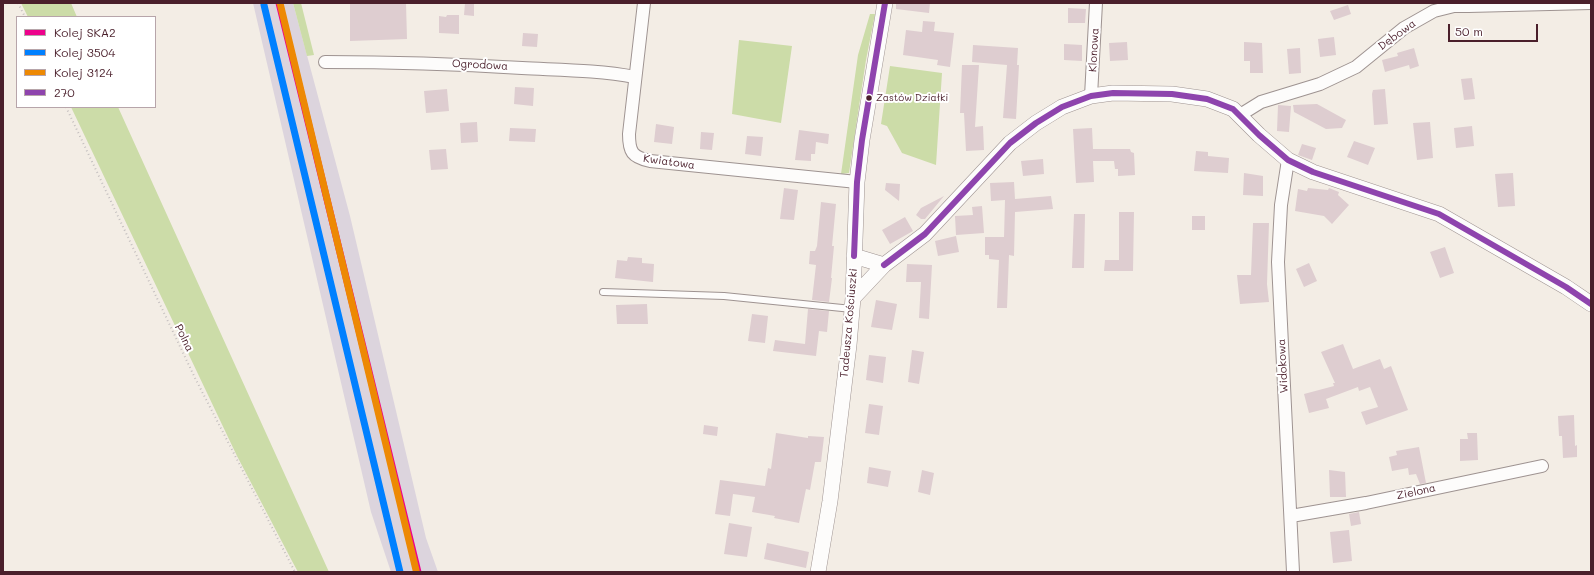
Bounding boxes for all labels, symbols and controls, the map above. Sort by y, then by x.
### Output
legend [16,16,156,108]
scale bar [1450,16,1540,42]
street label: Dębowa [1376,17,1418,53]
text: 50 m [1455,23,1483,39]
text: Kolej SKA2 [54,24,116,40]
street label: Klonowa [1086,28,1102,72]
text: Kolej 3504 [54,44,115,60]
street label: Ogrodowa [452,57,508,73]
text: Kolej 3124 [54,64,113,80]
text: 270 [54,84,75,100]
place label: Zastów Działki [876,92,948,104]
marker: Zastów Działki [864,93,874,103]
street label: Kwiatowa [642,152,696,172]
street label: Tadeusza Kościuszki [838,268,860,378]
street label: Polna [172,322,196,354]
street label: Widokowa [1275,339,1291,393]
street label: Zielona [1395,481,1437,503]

